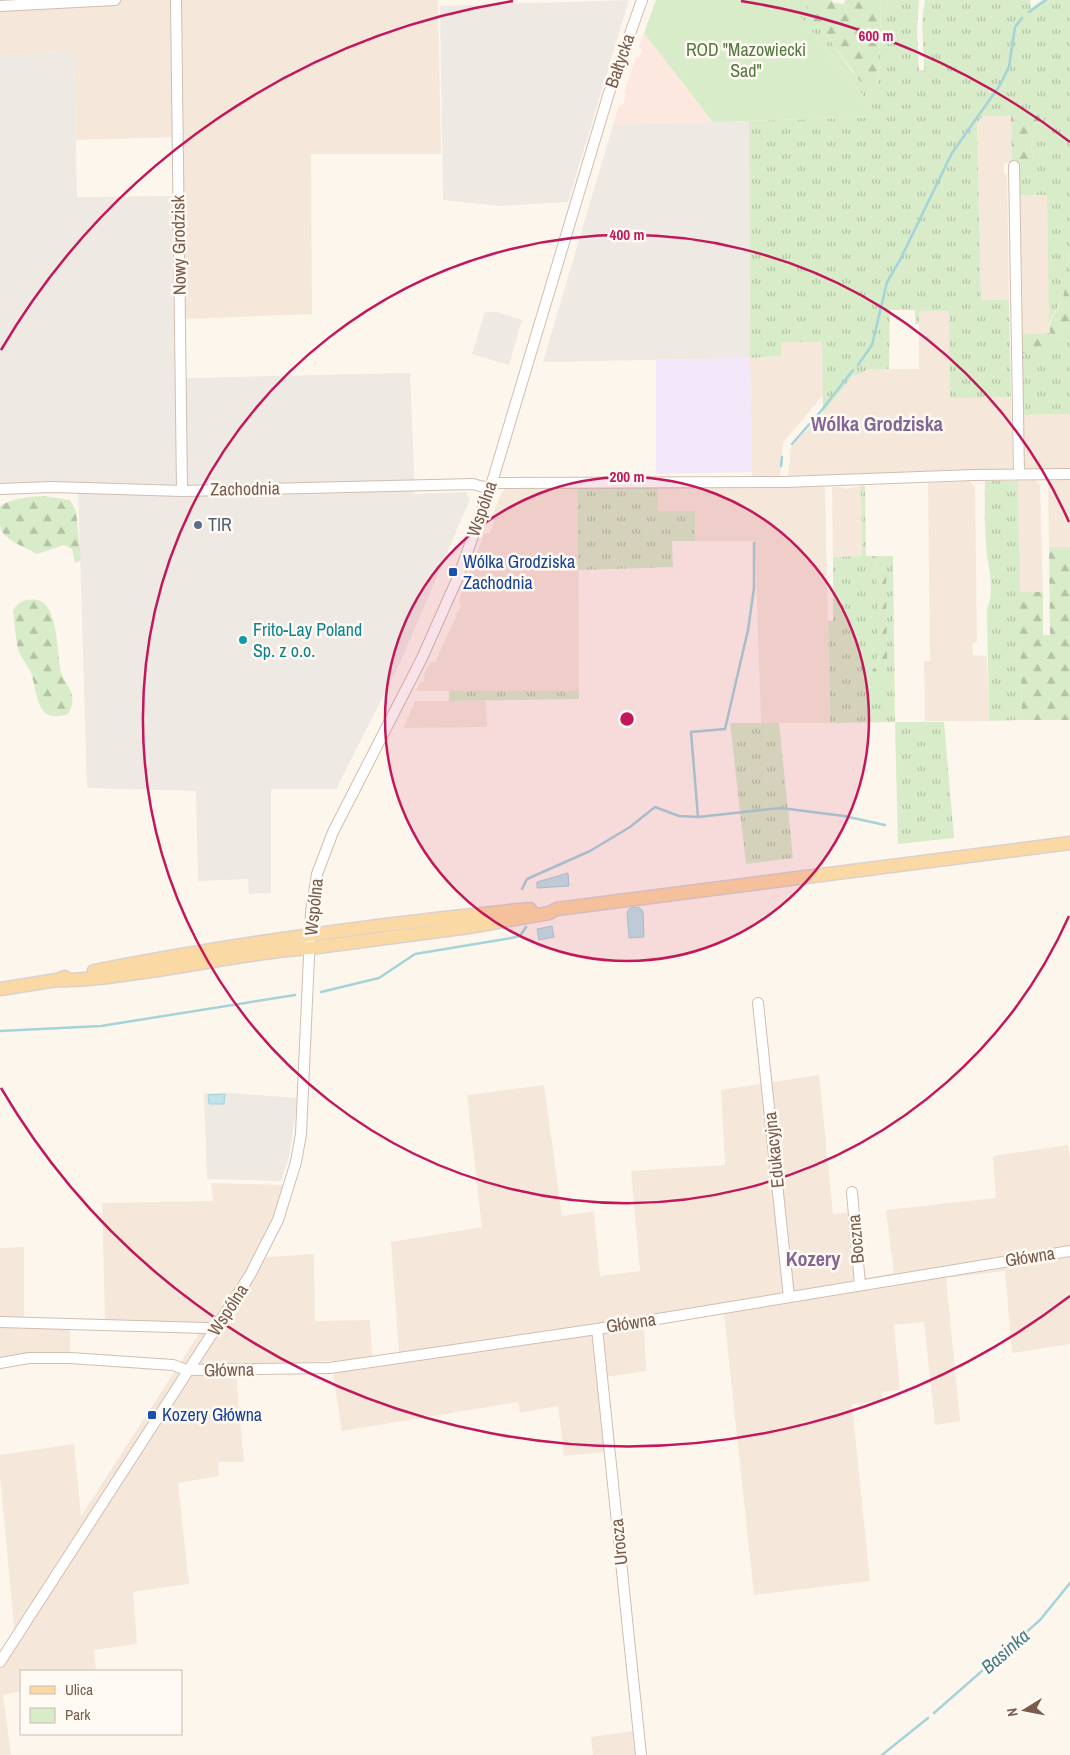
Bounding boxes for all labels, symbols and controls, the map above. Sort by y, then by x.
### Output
text: 600 m [859,25,893,46]
street label: Bałtycka [599,30,640,91]
park label: ROD "Mazowiecki Sad" [686,37,806,83]
street label: Nowy Grodzisk [165,194,192,295]
text: 400 m [610,224,644,245]
district label: Wólka Grodziska [811,410,943,437]
text: 200 m [610,466,644,487]
street label: Zachodnia [210,475,280,502]
street label: Wspólna [460,478,503,540]
place label: TIR [208,512,232,537]
marker: TIR [192,519,204,531]
place label: Wólka Grodziska Zachodnia [463,549,575,595]
marker: Wólka Grodziska Zachodnia [447,566,459,578]
place label: Frito-Lay Poland Sp. z o.o. [253,617,362,663]
marker: Frito-Lay Poland Sp. z o.o. [237,634,249,646]
centre of rings [618,710,636,728]
street label: Wspólna [298,877,329,937]
street label: Edukacyjna [757,1111,790,1189]
street label: Boczna [841,1213,870,1265]
street label: Główna [1003,1240,1057,1273]
district label: Kozery [786,1245,841,1272]
street label: Wspólna [201,1279,254,1341]
street label: Główna [604,1306,658,1339]
street label: Główna [204,1357,254,1382]
place label: Kozery Główna [162,1402,262,1427]
marker: Kozery Główna [146,1409,158,1421]
street label: Urocza [604,1517,633,1567]
water label: Basinka [975,1623,1035,1679]
legend [20,1670,182,1735]
text: Ulica [65,1679,93,1700]
north arrow [1000,1685,1050,1735]
text: Park [65,1704,91,1725]
text: N [1003,1707,1022,1718]

